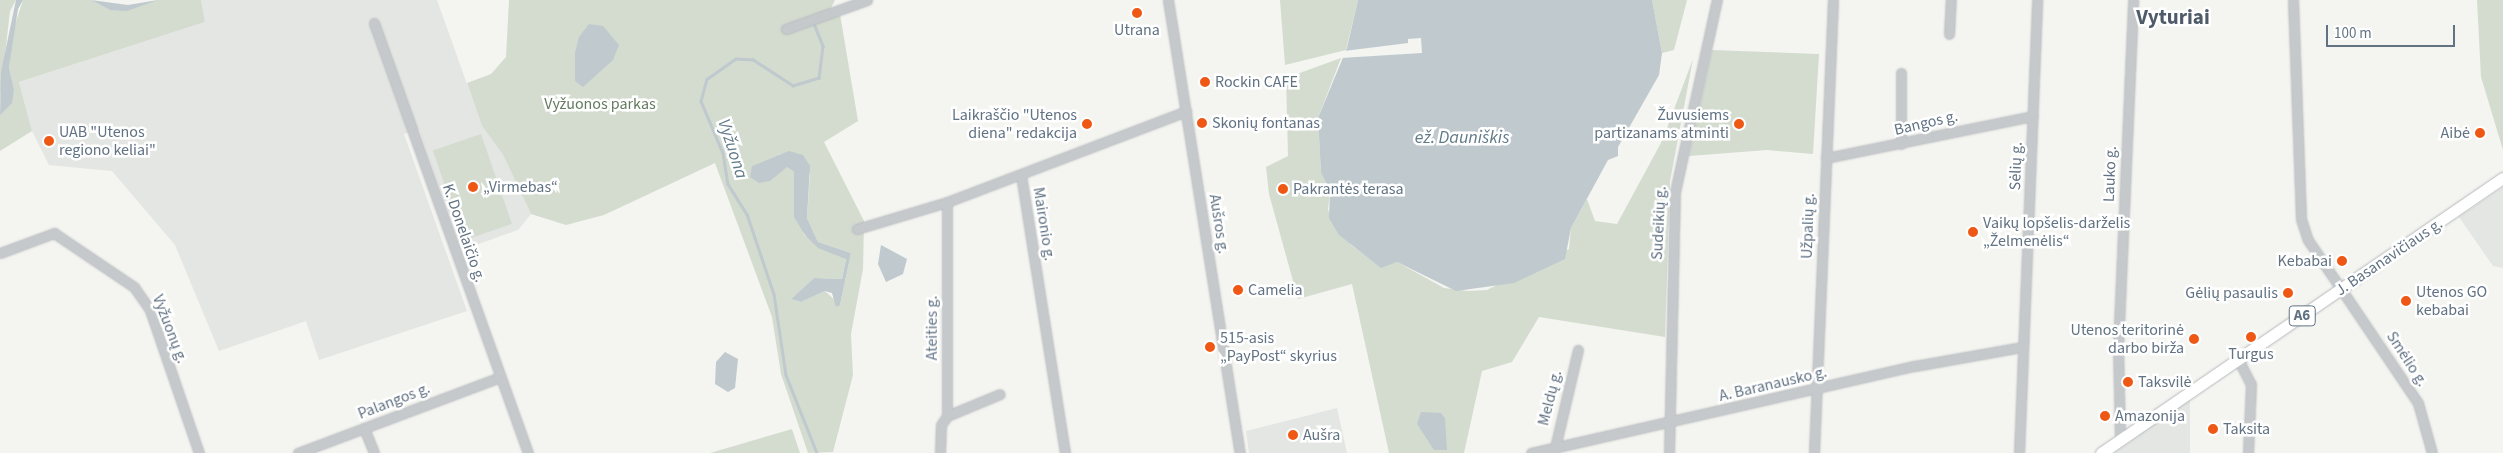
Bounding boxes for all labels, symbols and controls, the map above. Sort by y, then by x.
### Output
district label: Vyturiai [2136,4,2210,30]
marker: Utrana [1131,7,1143,19]
scale bar [2328,15,2457,47]
place label: Utrana [1114,20,1160,40]
text: 100 m [2334,23,2372,44]
place label: Rockin CAFE [1215,72,1298,92]
marker: Rockin CAFE [1199,76,1211,88]
park label: Vyžuonos parkas [544,94,656,114]
place label: Laikraščio "Utenos diena" redakcija [952,105,1077,143]
place label: Žuvusiems partizanams atminti [1594,105,1729,143]
street label: Bangos g. [1892,106,1960,140]
place label: Skonių fontanas [1212,113,1320,133]
water label: Vyžuona [712,116,752,182]
marker: Skonių fontanas [1196,117,1208,129]
marker: Laikraščio "Utenos diena" redakcija [1081,118,1093,130]
marker: Žuvusiems partizanams atminti [1733,118,1745,130]
place label: UAB "Utenos regiono keliai" [59,122,156,160]
place label: Aibė [2441,123,2470,143]
water label: ež. Dauniškis [1415,127,1509,149]
marker: Aibė [2474,127,2486,139]
marker: UAB "Utenos regiono keliai" [43,135,55,147]
street label: Sėlių g. [2006,141,2026,191]
street label: Lauko g. [2099,146,2121,202]
place label: „Virmebas“ [483,177,558,197]
place label: Pakrantės terasa [1293,179,1404,199]
street label: K. Donelaičio g. [438,181,490,285]
marker: „Virmebas“ [467,181,479,193]
marker: Pakrantės terasa [1277,183,1289,195]
street label: Maironio g. [1029,186,1059,262]
street label: Sudeikių g. [1647,186,1671,260]
street label: Aušros g. [1205,193,1233,255]
street label: Užpalių g. [1797,193,1819,259]
place label: Vaikų lopšelis-darželis „Želmenėlis“ [1983,213,2130,251]
street label: J. Basanavičiaus g. [2332,214,2446,300]
marker: Vaikų lopšelis-darželis „Želmenėlis“ [1967,226,1979,238]
place label: Kebabai [2278,251,2332,271]
marker: Kebabai [2336,255,2348,267]
place label: Camelia [1248,280,1302,300]
place label: Utenos GO kebabai [2416,282,2487,320]
place label: Gėlių pasaulis [2185,283,2278,303]
marker: Camelia [1232,284,1244,296]
marker: Gėlių pasaulis [2282,287,2294,299]
street label: Vyžuonų g. [148,292,192,366]
marker: Utenos GO kebabai [2400,295,2412,307]
street label: Ateities g. [922,296,942,360]
road number: A6 [2288,304,2316,328]
place label: Utenos teritorinė darbo birža [2071,320,2184,358]
place label: 515-asis „PayPost“ skyrius [1220,328,1337,366]
street label: Smėlio g. [2382,328,2432,390]
marker: Turgus [2245,331,2257,343]
marker: Utenos teritorinė darbo birža [2188,333,2200,345]
marker: 515-asis „PayPost“ skyrius [1204,341,1216,353]
place label: Turgus [2228,344,2274,364]
street label: A. Baranausko g. [1717,362,1829,406]
street label: Meldų g. [1534,368,1566,428]
place label: Taksvilė [2138,372,2192,392]
marker: Taksvilė [2122,376,2134,388]
street label: Palangos g. [355,378,433,424]
place label: Amazonija [2115,406,2185,426]
marker: Amazonija [2099,410,2111,422]
place label: Taksita [2223,419,2270,439]
marker: Taksita [2207,423,2219,435]
place label: Aušra [1303,425,1340,445]
marker: Aušra [1287,429,1299,441]

